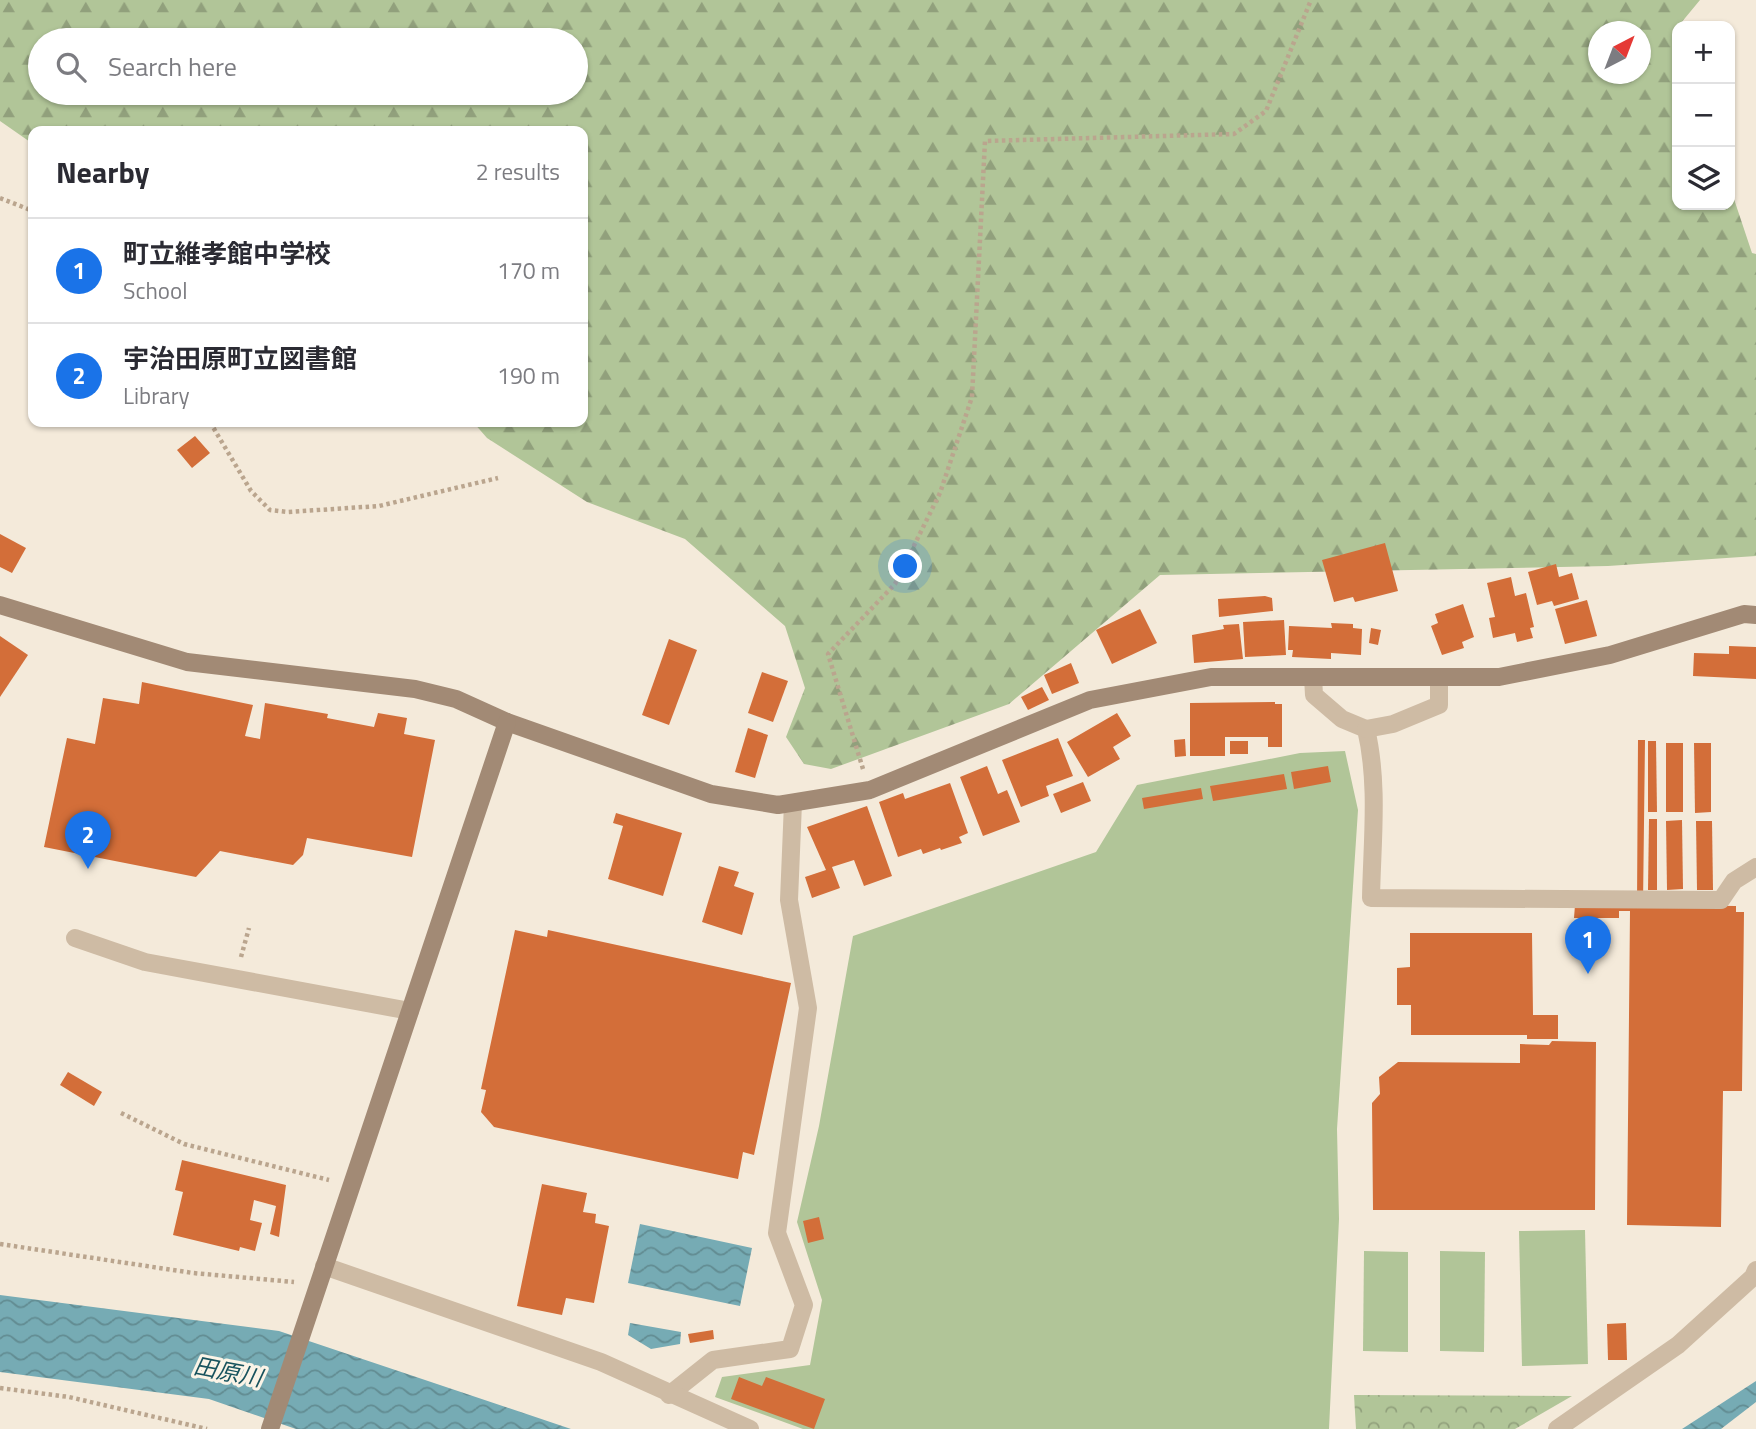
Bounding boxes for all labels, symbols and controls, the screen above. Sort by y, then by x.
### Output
north arrow [1588,21,1651,84]
map controls [1672,21,1735,210]
button: + [1672,21,1735,84]
search box [28,28,588,105]
text: Search here [108,47,237,86]
icon: search [52,48,90,86]
button: − [1672,84,1735,147]
button: layers [1672,147,1735,210]
text: Nearby [56,149,149,195]
text: 2 results [476,154,560,189]
text: 町立維孝館中学校 [123,234,331,273]
text: 1 [73,253,85,288]
text: 170 m [497,253,560,288]
text: School [123,273,187,308]
text: 宇治田原町立図書館 [123,339,357,378]
text: 2 [73,358,85,393]
text: 190 m [497,358,560,393]
text: Library [123,378,190,413]
your location [888,549,922,583]
pin: 2 [65,811,111,869]
pin: 1 [1565,916,1611,974]
water label: 田原川 [191,1348,268,1396]

